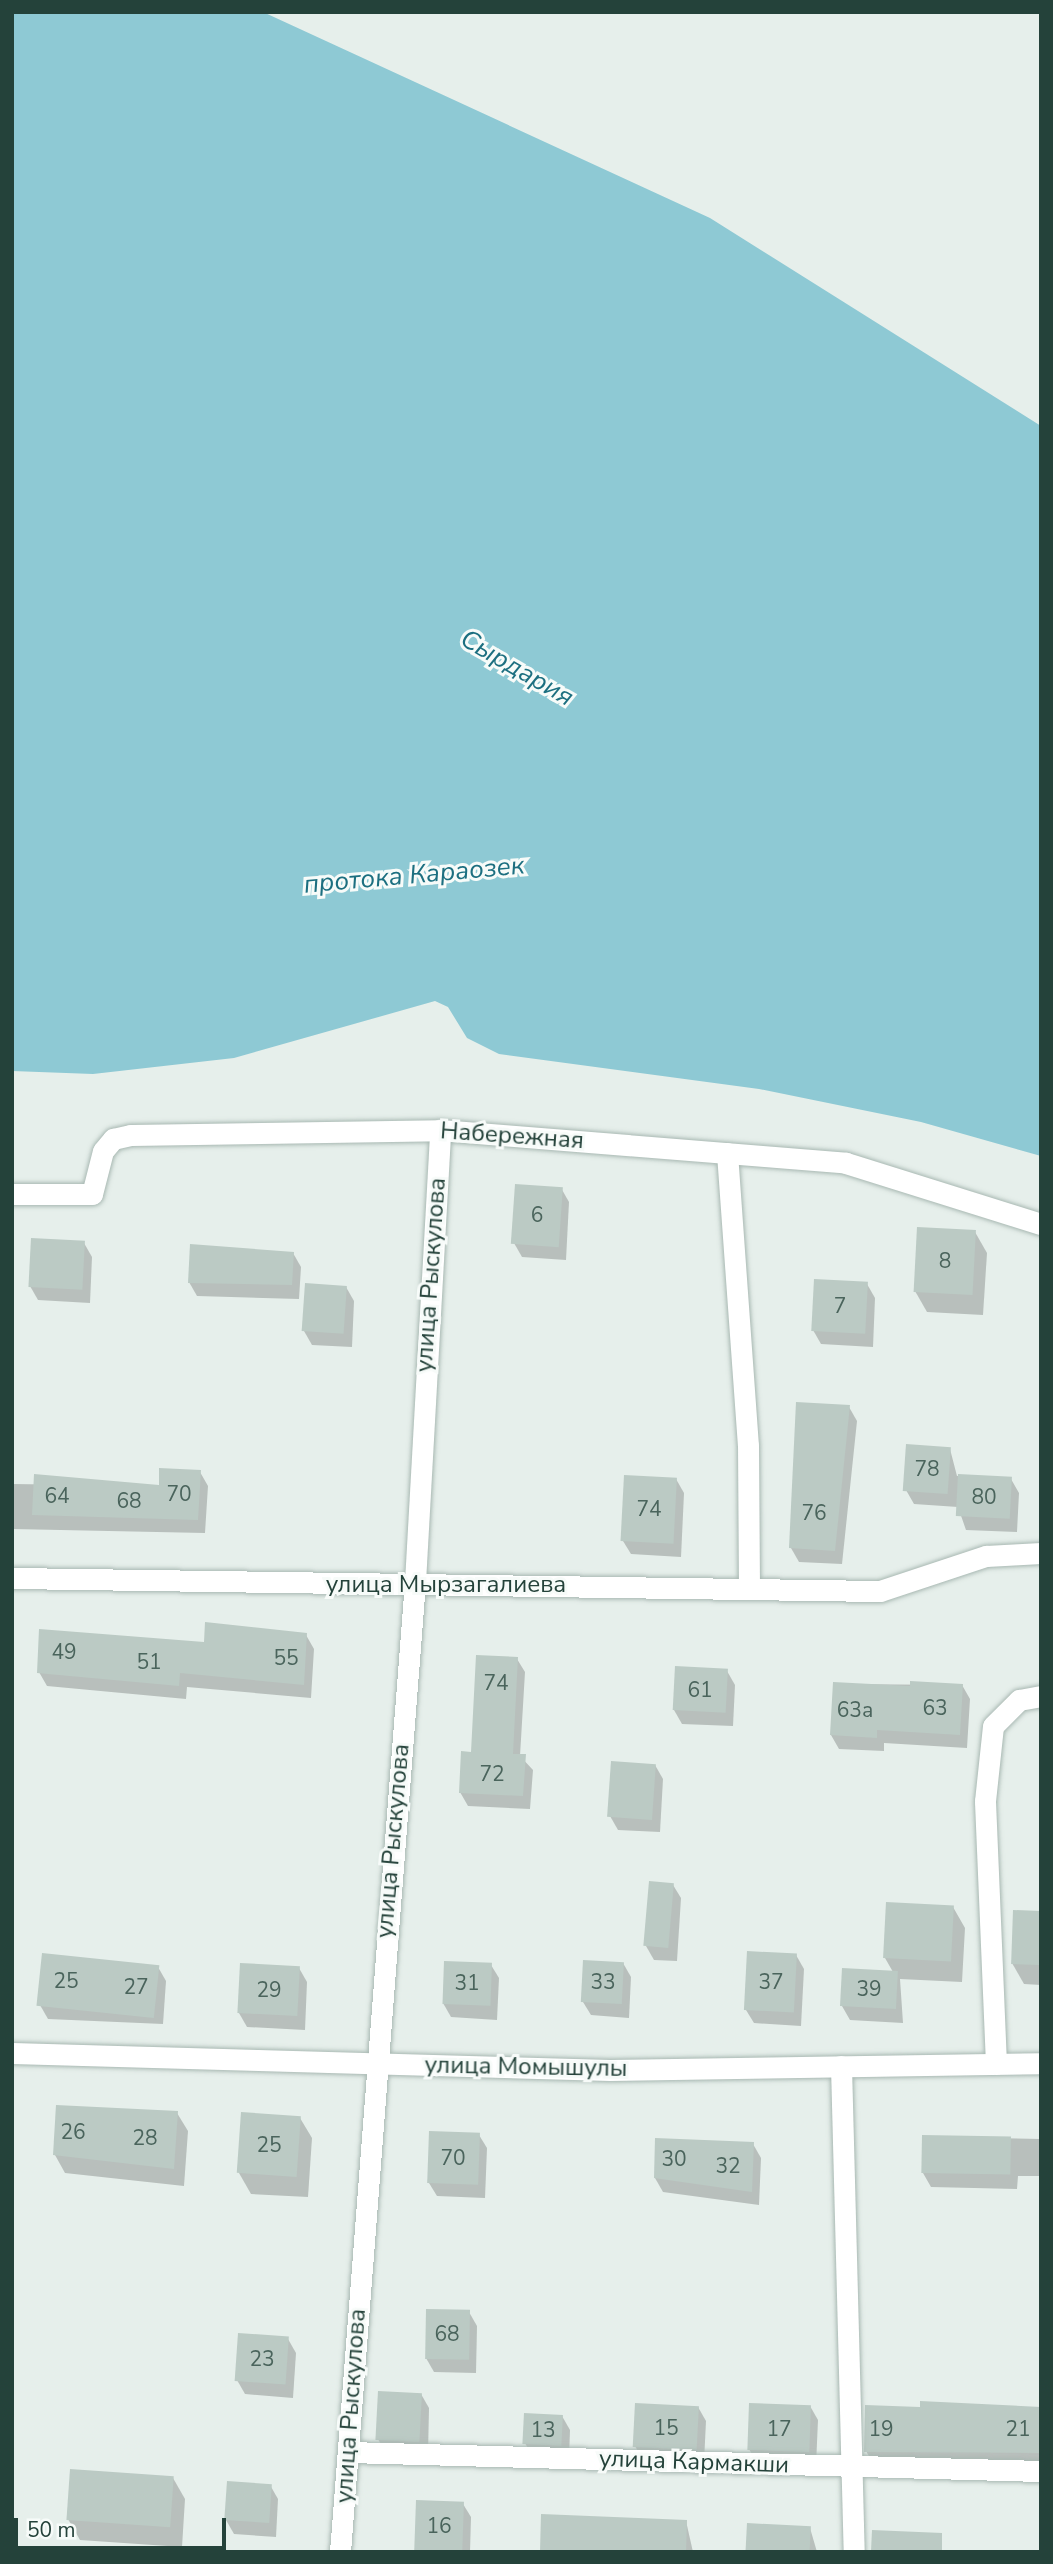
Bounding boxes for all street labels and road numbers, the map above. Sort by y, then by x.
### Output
street label: Набережная [439,1117,585,1155]
street label: улица Рыскулова [410,1177,452,1373]
street label: улица Мырзагалиева [326,1571,566,1599]
street label: улица Рыскулова [370,1743,416,1939]
street label: улица Момышулы [424,2051,628,2083]
street label: улица Рыскулова [330,2308,372,2504]
street label: улица Кармакши [598,2444,790,2480]

